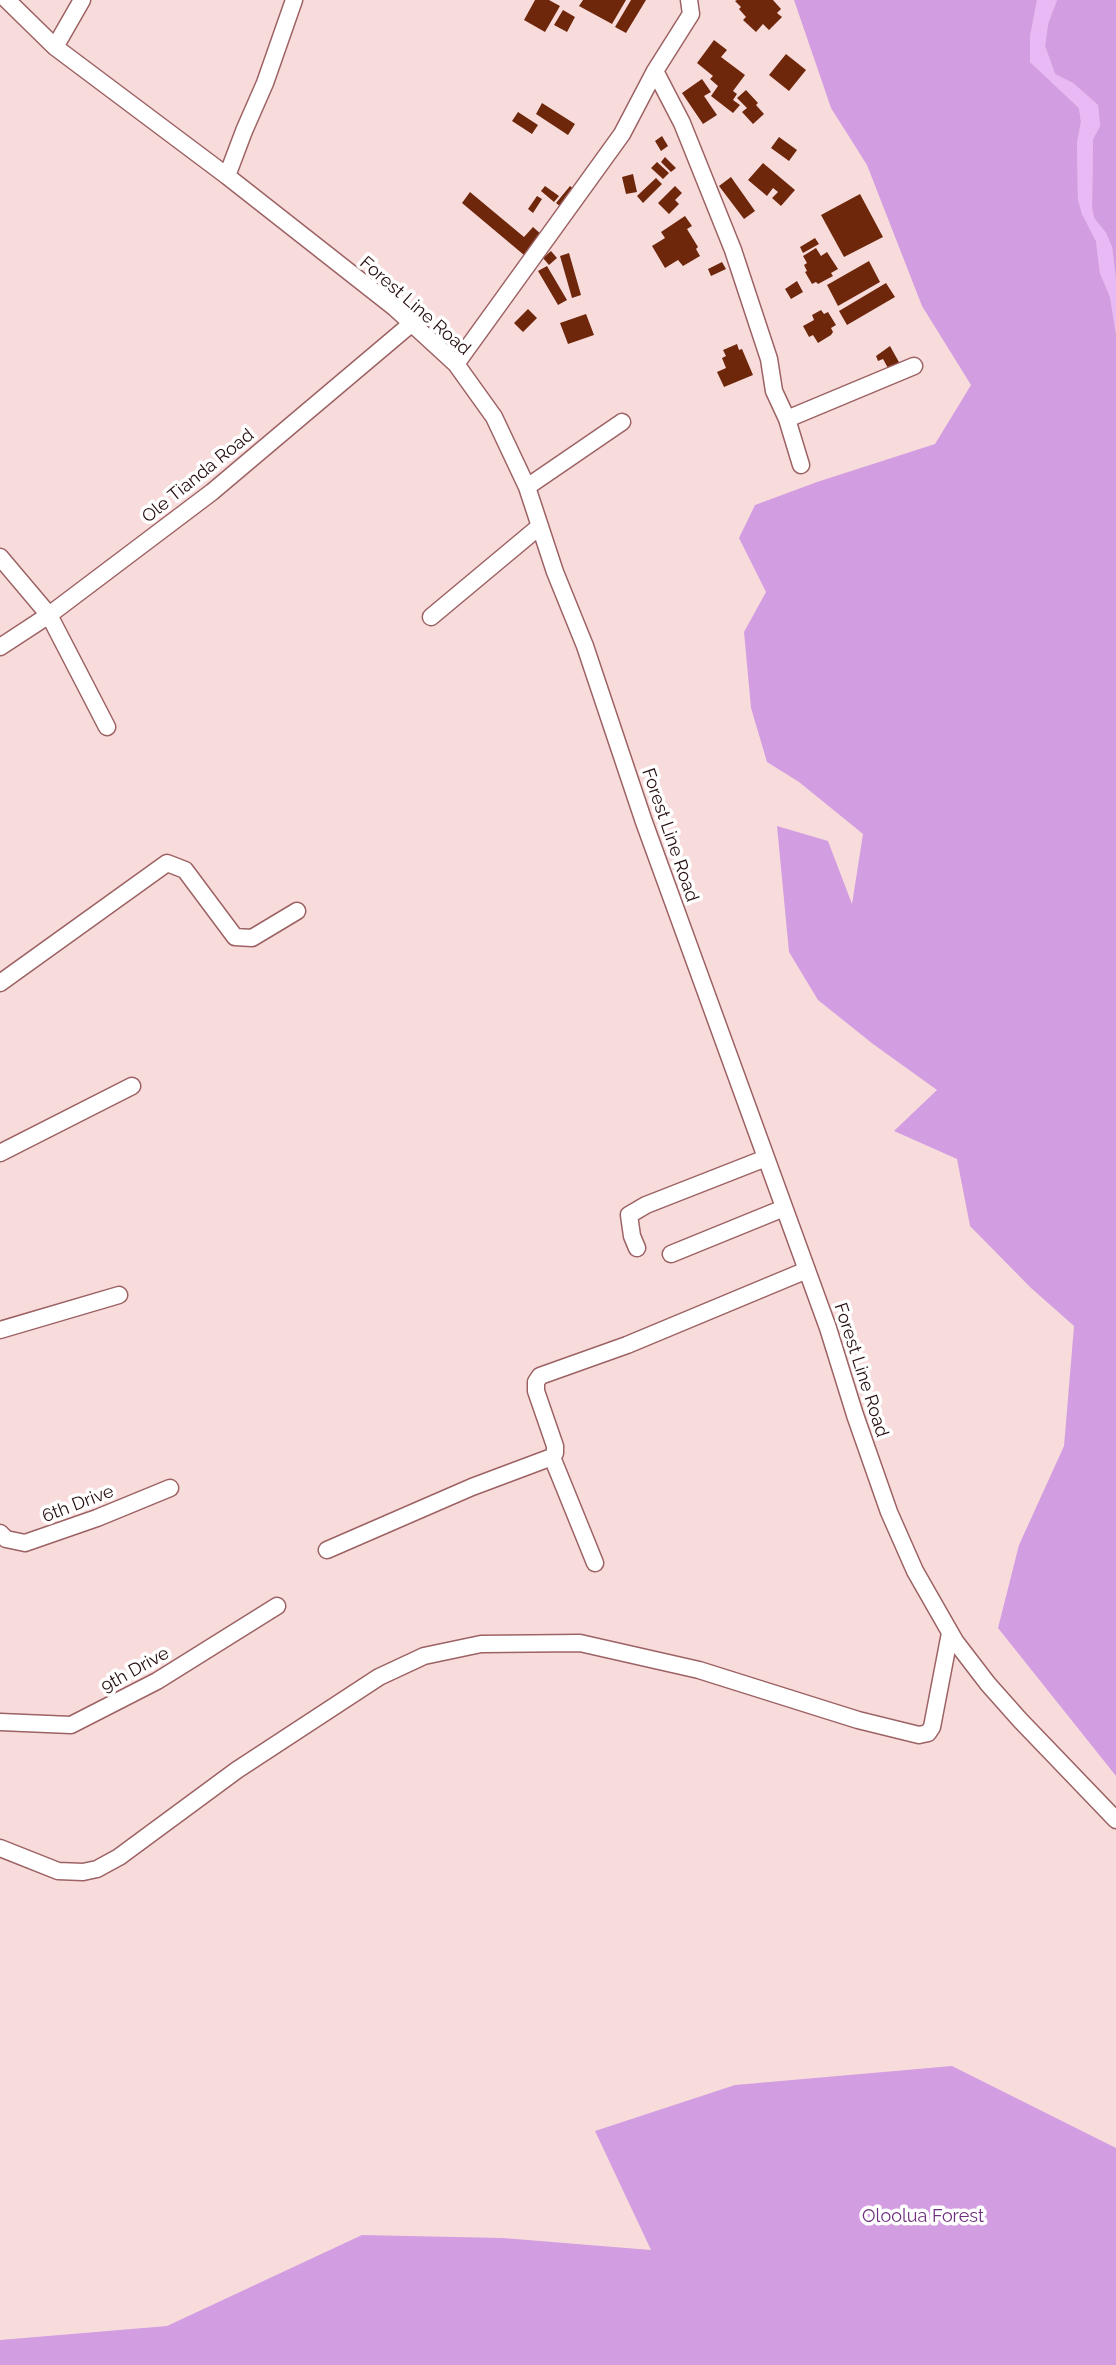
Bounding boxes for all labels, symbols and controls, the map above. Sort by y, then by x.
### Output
street label: Forest Line Road [355,252,475,360]
street label: Ole Tianda Road [138,424,258,528]
street label: Forest Line Road [637,765,703,905]
street label: Forest Line Road [829,1300,893,1440]
street label: 6th Drive [39,1480,117,1528]
street label: 9th Drive [97,1642,173,1698]
park label: Oloolua Forest [862,2206,984,2228]

